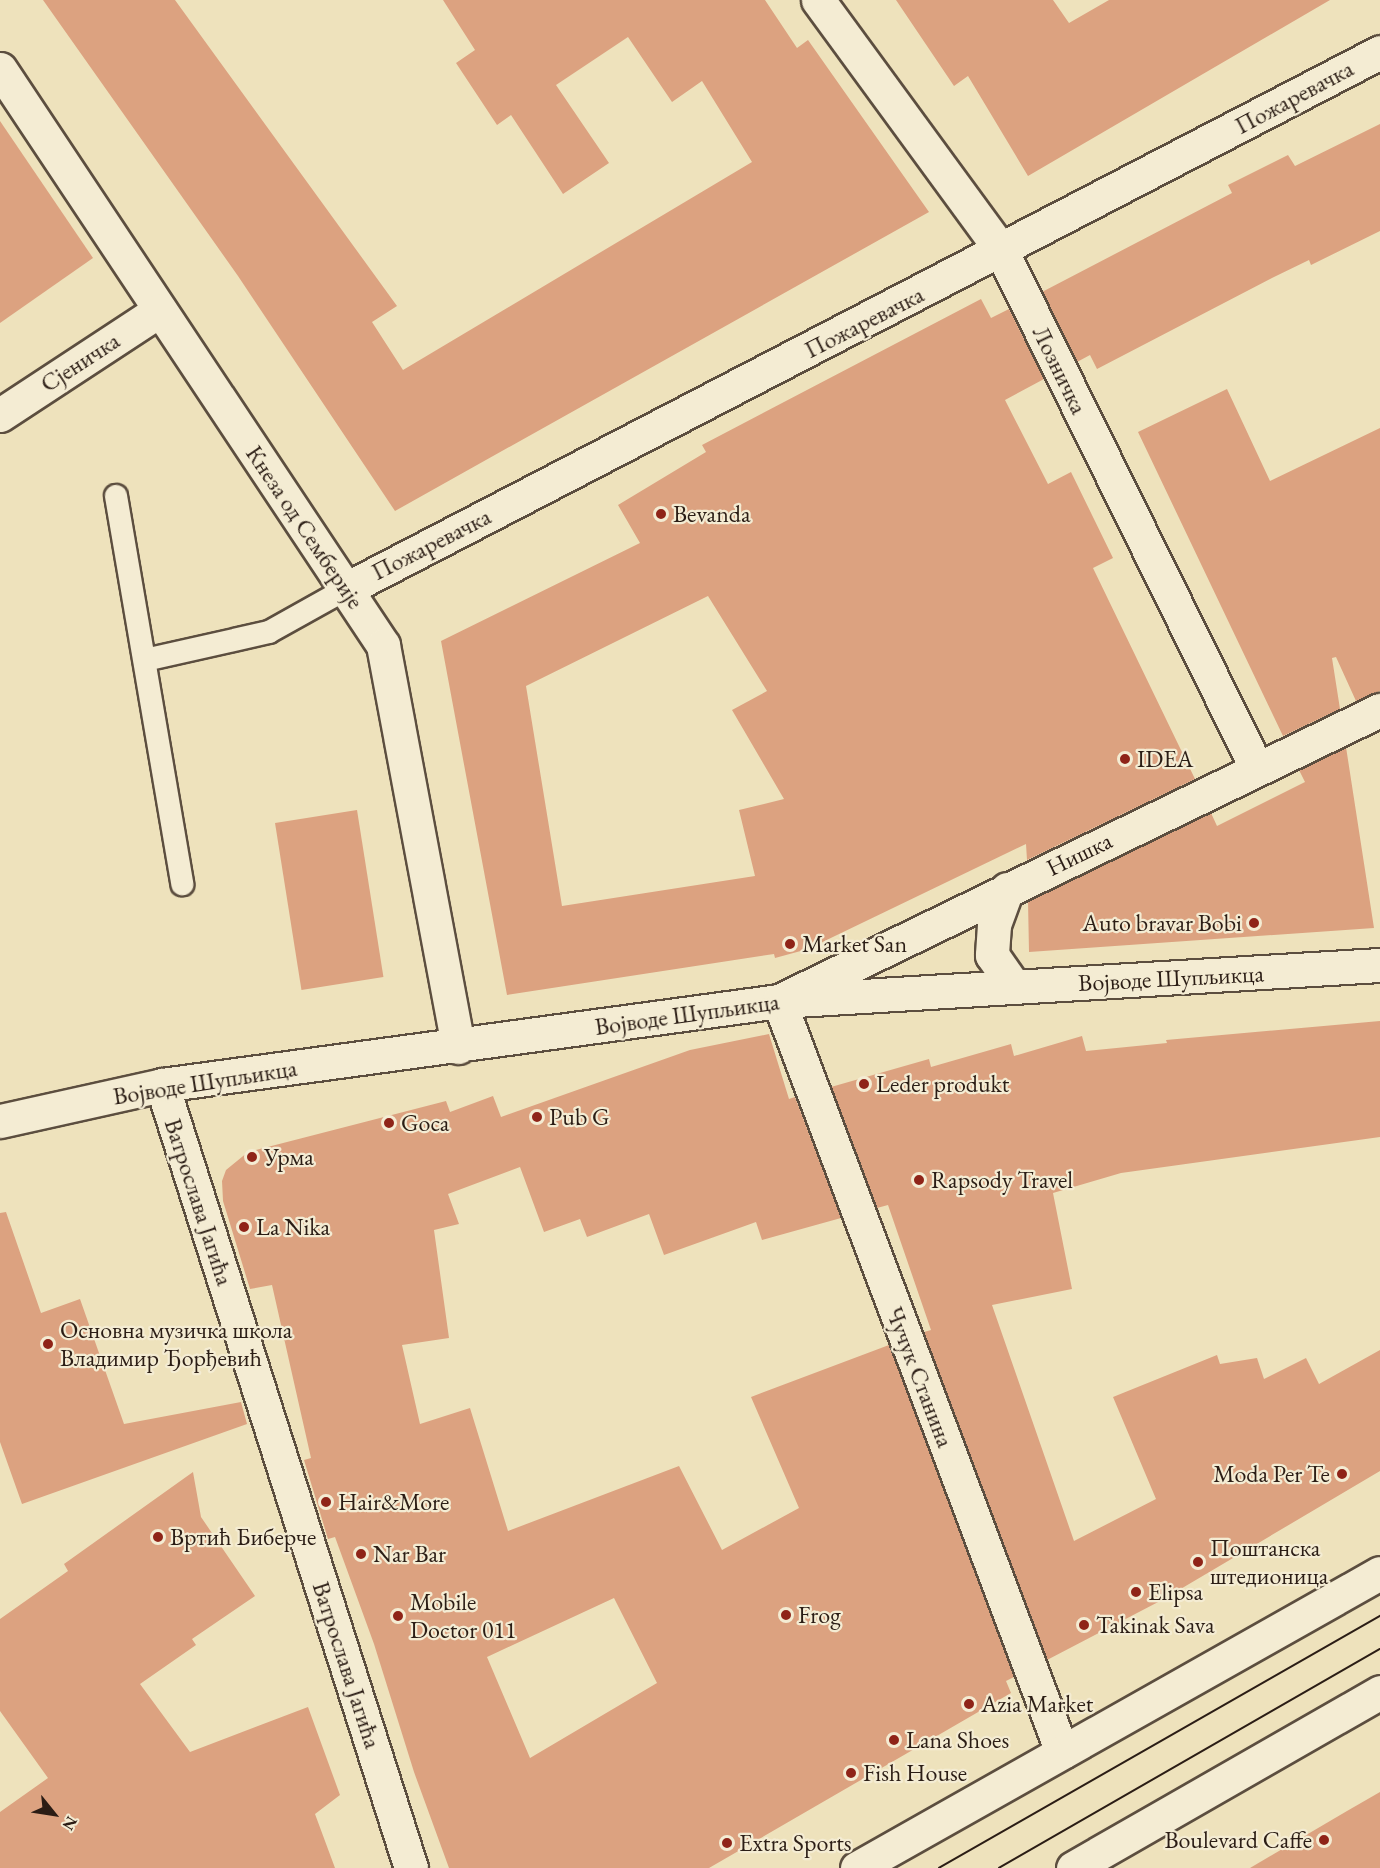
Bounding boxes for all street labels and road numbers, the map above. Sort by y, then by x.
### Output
street label: Пожаревачка [1230,54,1358,140]
street label: Пожаревачка [800,280,928,364]
street label: Лозничка [1026,321,1094,419]
street label: Сјеничка [35,326,125,398]
street label: Кнеза од Семберије [240,440,370,614]
street label: Пожаревачка [367,502,495,586]
street label: Нишка [1041,826,1117,882]
street label: Војводе Шупљикца [1077,959,1265,997]
street label: Војводе Шупљикца [593,987,781,1041]
street label: Војводе Шупљикца [111,1053,299,1111]
street label: Ватрослава Јагића [158,1115,240,1289]
street label: Чучук Станина [880,1303,960,1451]
street label: Ватрослава Јагића [306,1578,388,1752]

